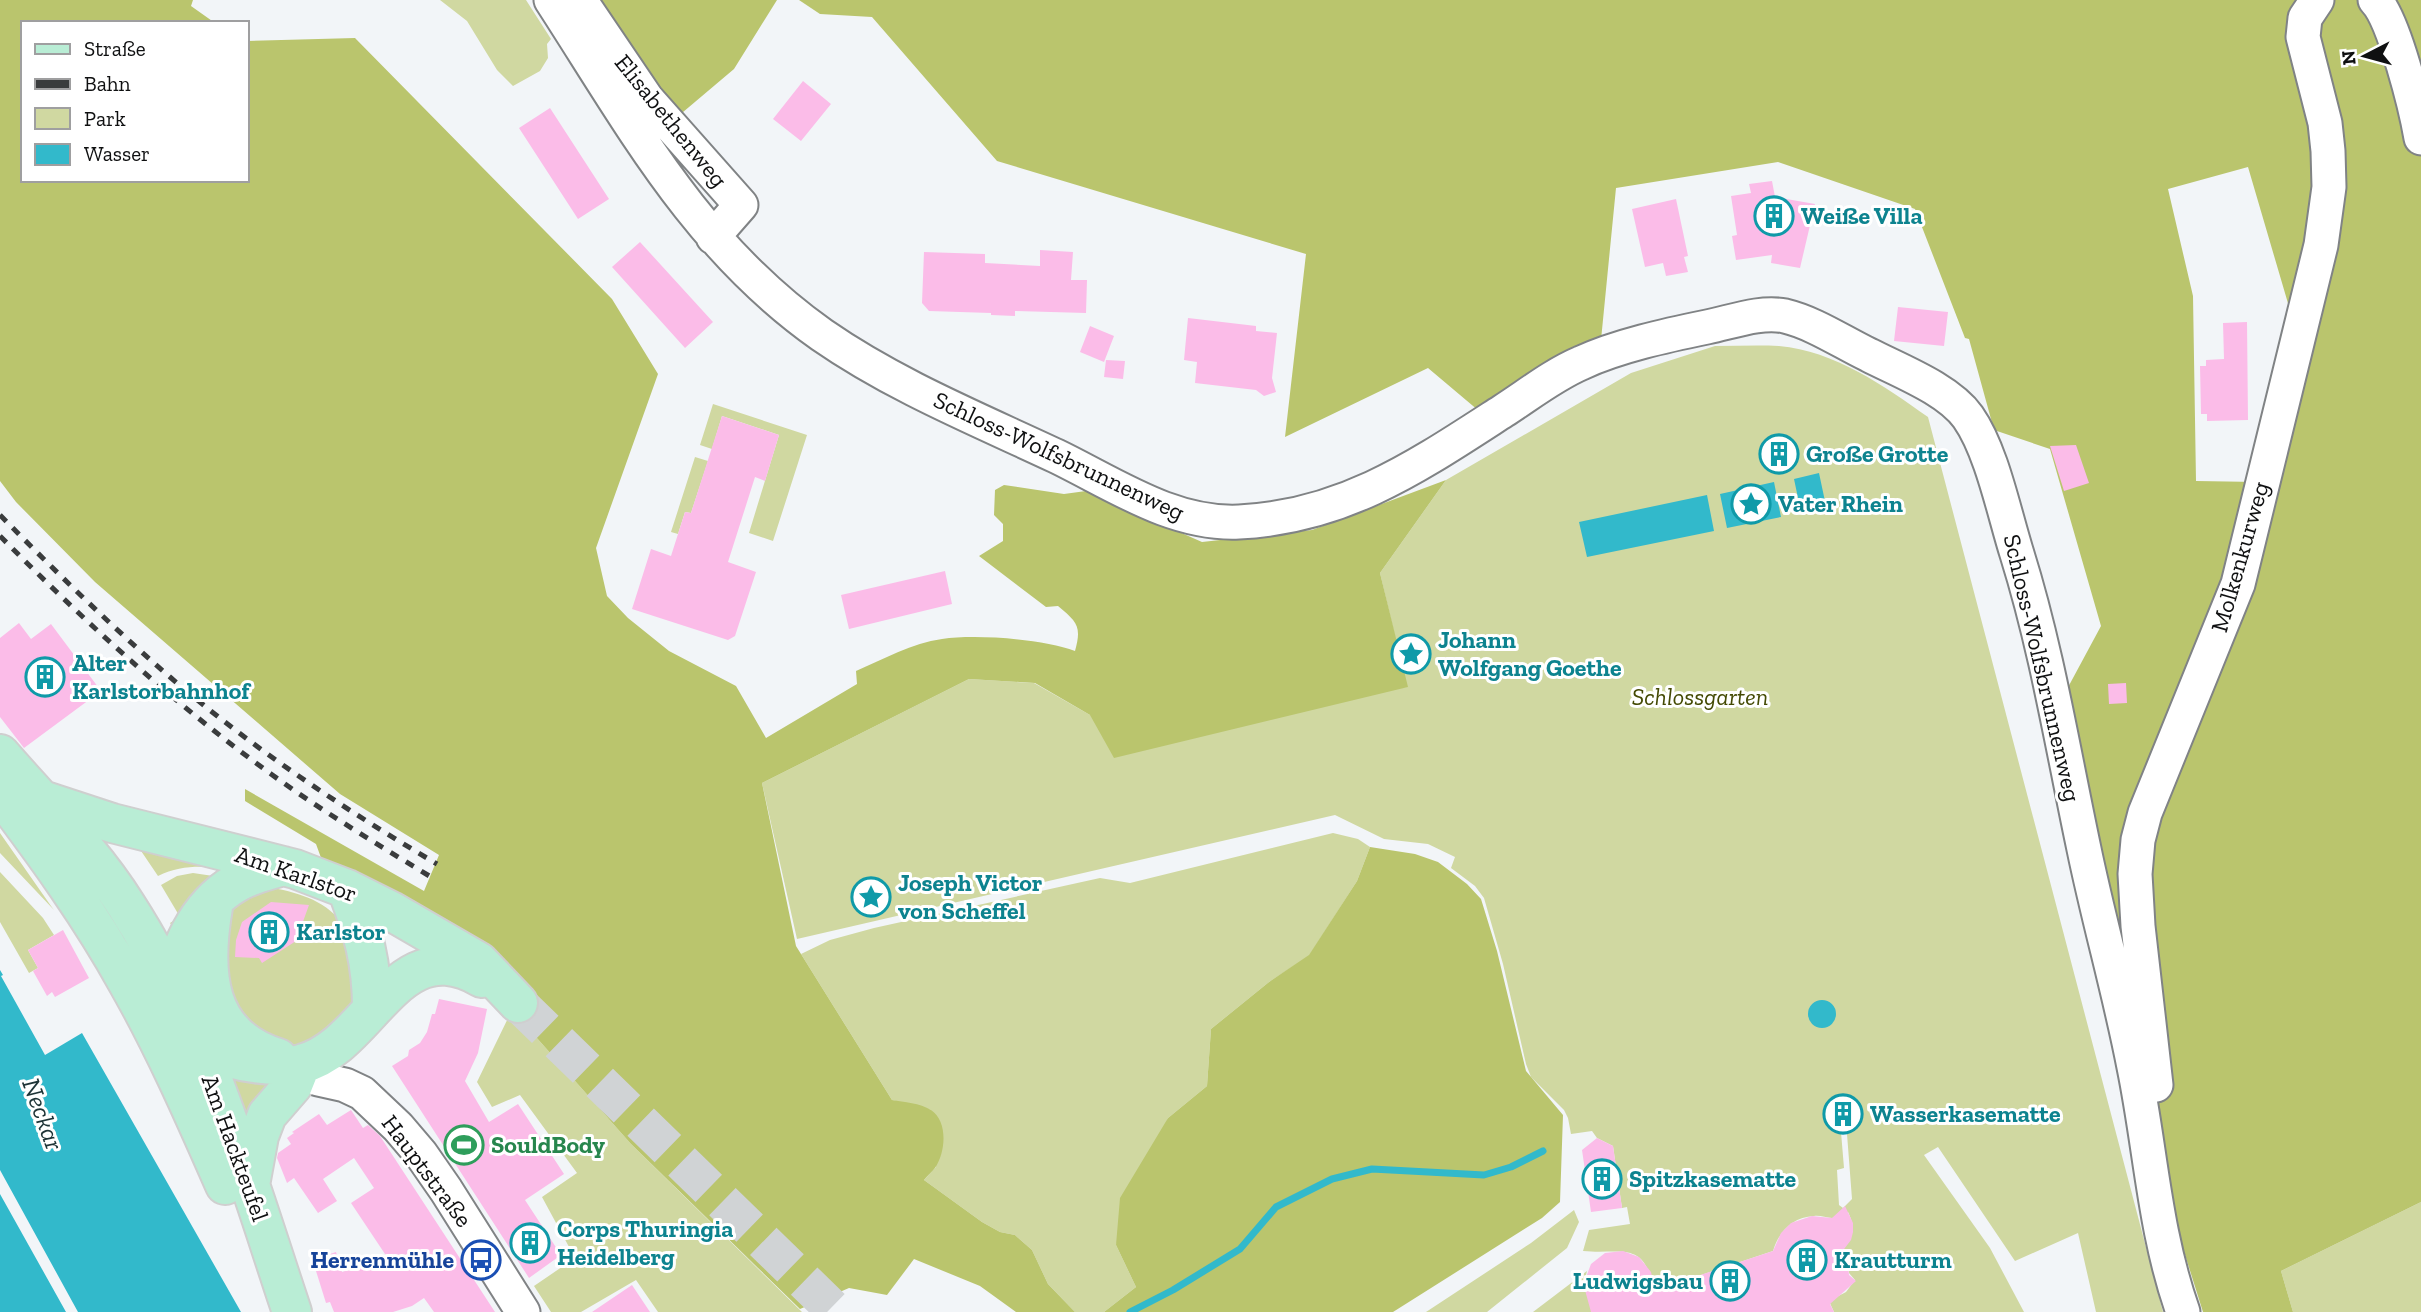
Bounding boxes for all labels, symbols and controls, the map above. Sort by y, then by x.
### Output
legend [21,21,248,182]
north arrow [2330,21,2400,91]
text: Straße [84,36,146,61]
street label: Elisabethenweg [609,48,734,193]
text: N [2336,49,2361,66]
text: Bahn [84,71,131,96]
text: Park [84,106,126,131]
text: Wasser [84,141,150,166]
building icon: Weiße Villa [1753,195,1795,237]
place label: Weiße Villa [1801,201,1923,230]
street label: Schloss-Wolfsbrunnenweg [929,385,1189,526]
building icon: Große Grotte [1758,433,1800,475]
place label: Große Grotte [1806,439,1949,468]
street label: Molkenkurweg [2204,478,2275,635]
place icon: Vater Rhein [1730,483,1772,525]
place label: Vater Rhein [1778,489,1903,518]
street label: Schloss-Wolfsbrunnenweg [1998,531,2087,804]
place label: Johann Wolfgang Goethe [1438,625,1622,682]
place icon: Johann Wolfgang Goethe [1390,633,1432,675]
place label: Alter Karlstorbahnhof [72,648,252,705]
building icon: Alter Karlstorbahnhof [24,656,66,698]
park label: Schlossgarten [1632,682,1768,711]
street label: Am Karlstor [231,839,361,908]
place label: Joseph Victor von Scheffel [898,868,1043,925]
place icon: Joseph Victor von Scheffel [850,876,892,918]
building icon: Karlstor [248,911,290,953]
place label: Karlstor [296,917,386,946]
street label: Am Hackteufel [196,1071,275,1225]
water label: Neckar [15,1074,71,1154]
building icon: Wasserkasematte [1822,1093,1864,1135]
place label: Wasserkasematte [1870,1099,2061,1128]
street label: Hauptstraße [376,1109,479,1233]
sports icon: SouldBody [443,1124,485,1166]
place label: SouldBody [491,1130,605,1159]
building icon: Spitzkasematte [1581,1158,1623,1200]
place label: Spitzkasematte [1629,1164,1797,1193]
place label: Corps Thuringia Heidelberg [557,1214,733,1271]
building icon: Corps Thuringia Heidelberg [509,1222,551,1264]
bus stop icon: Herrenmühle [460,1239,502,1281]
building icon: Krautturm [1786,1239,1828,1281]
place label: Herrenmühle [310,1245,454,1274]
place label: Krautturm [1834,1245,1952,1274]
building icon: Ludwigsbau [1709,1260,1751,1302]
place label: Ludwigsbau [1573,1266,1703,1295]

